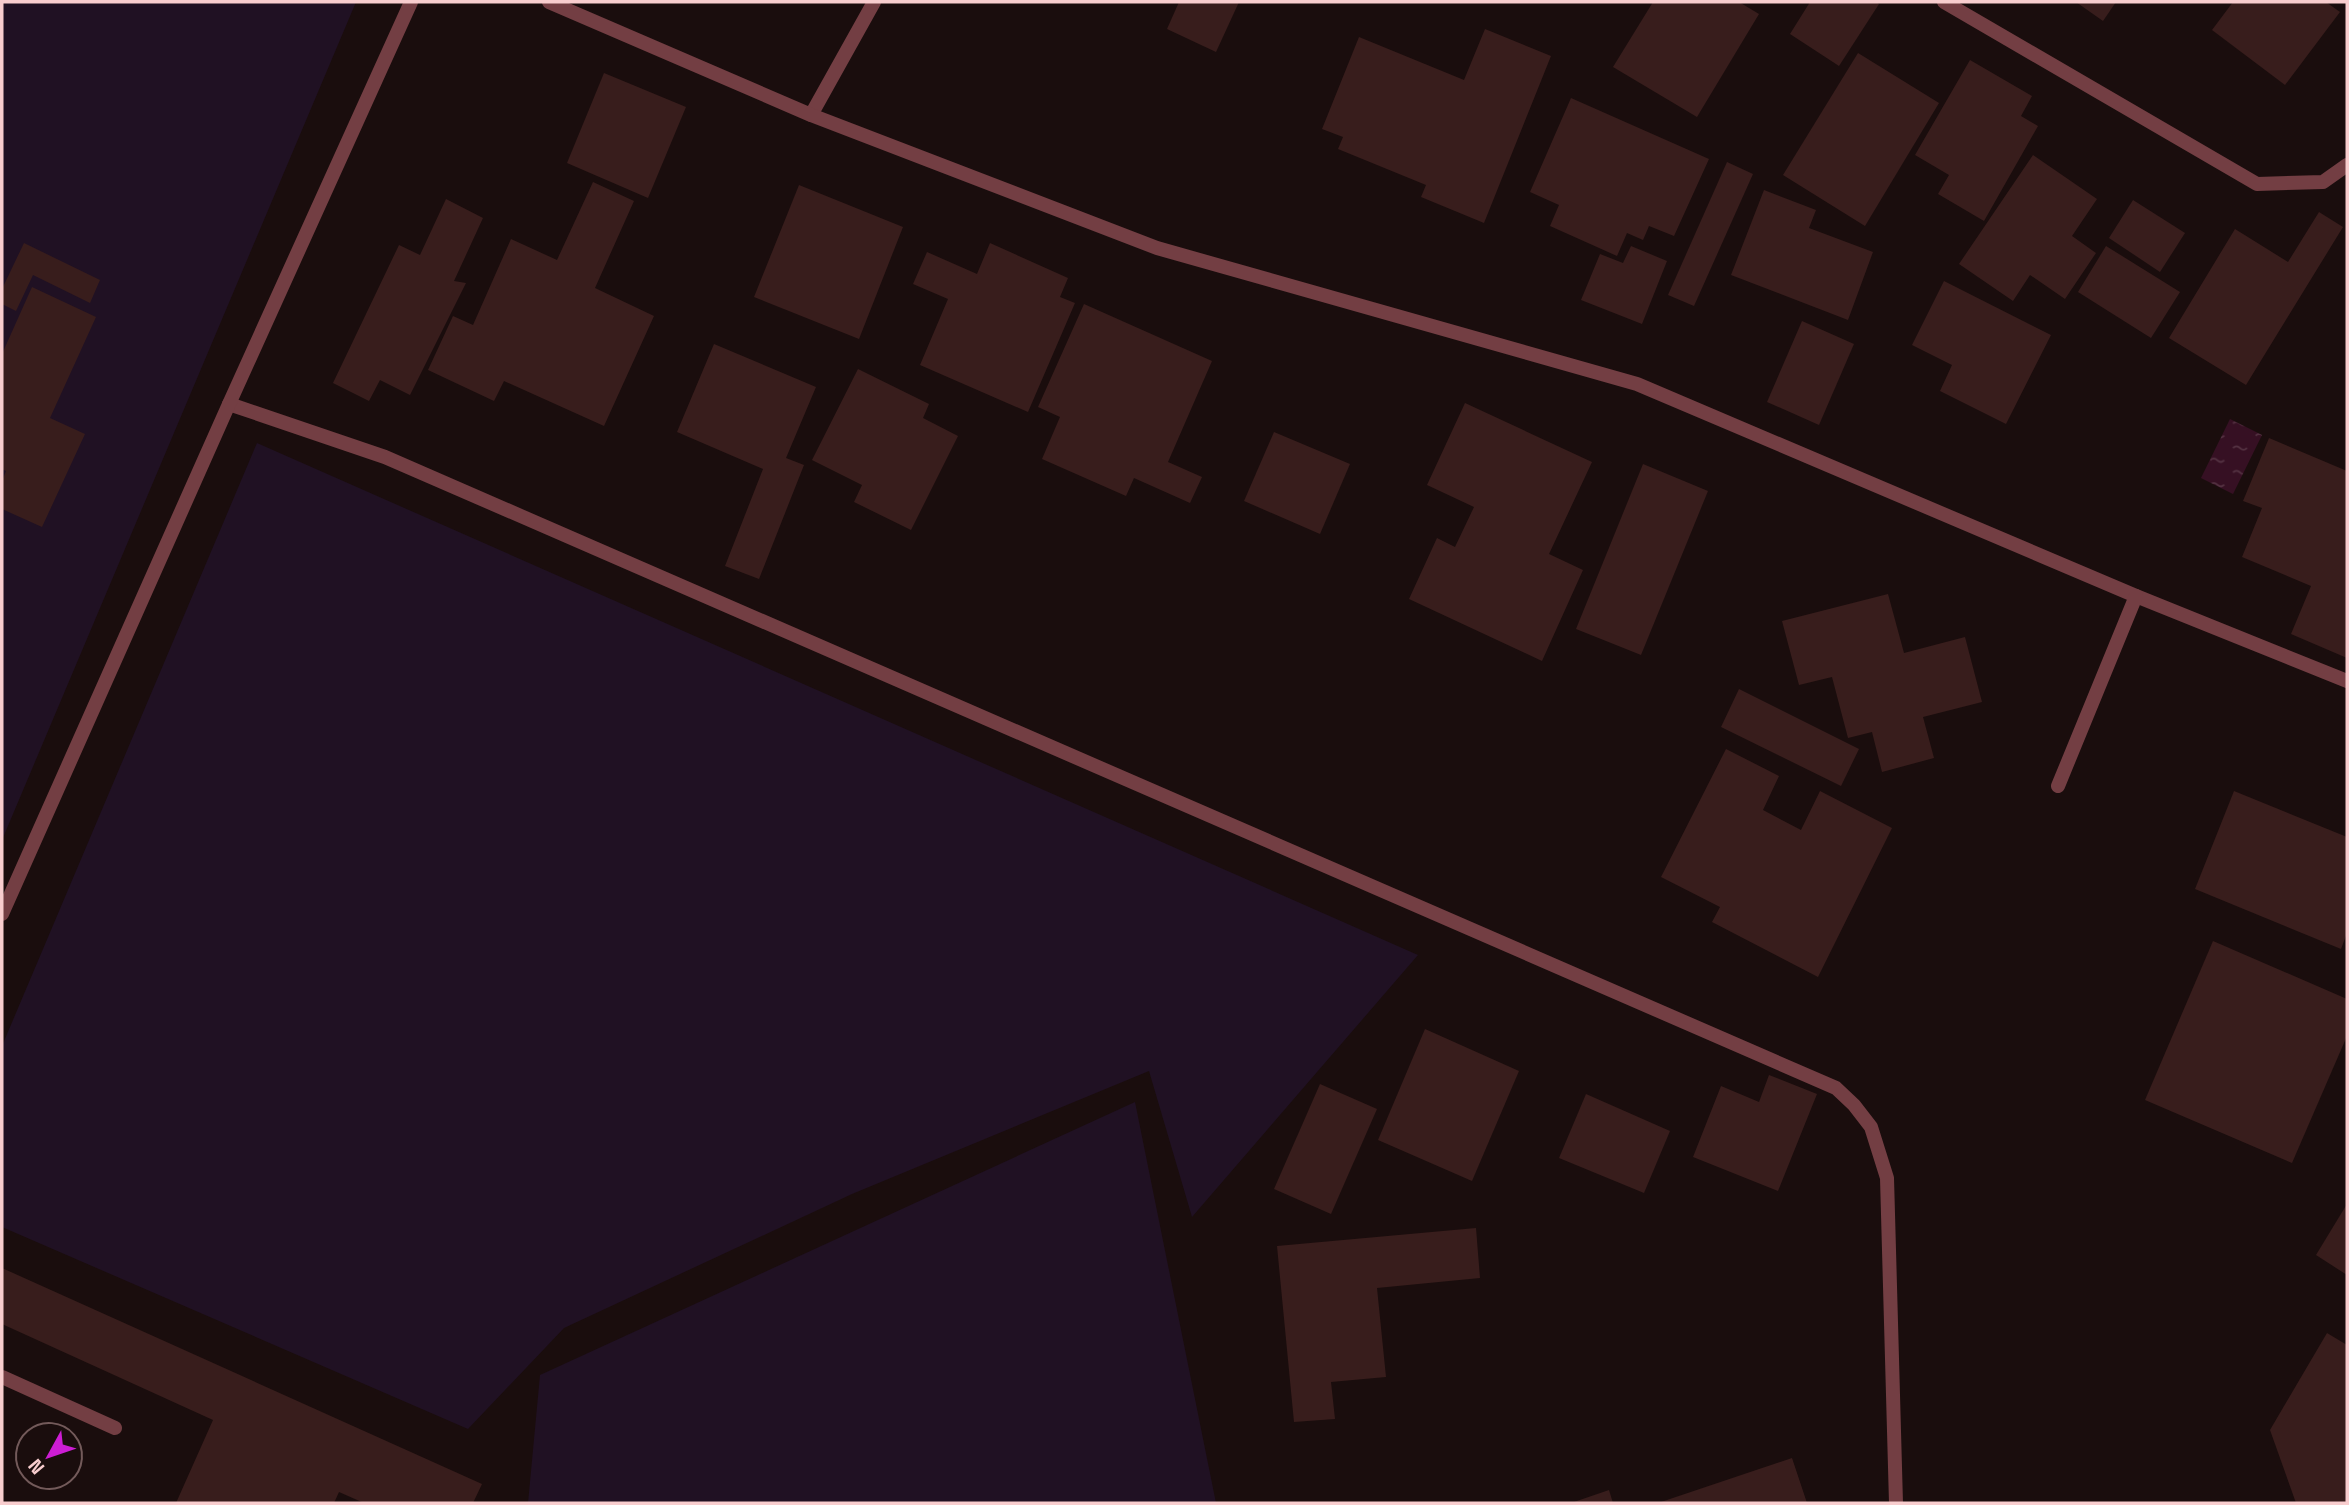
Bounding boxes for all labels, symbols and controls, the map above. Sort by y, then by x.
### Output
north arrow [14,1421,84,1491]
text: N [23,1454,50,1480]

